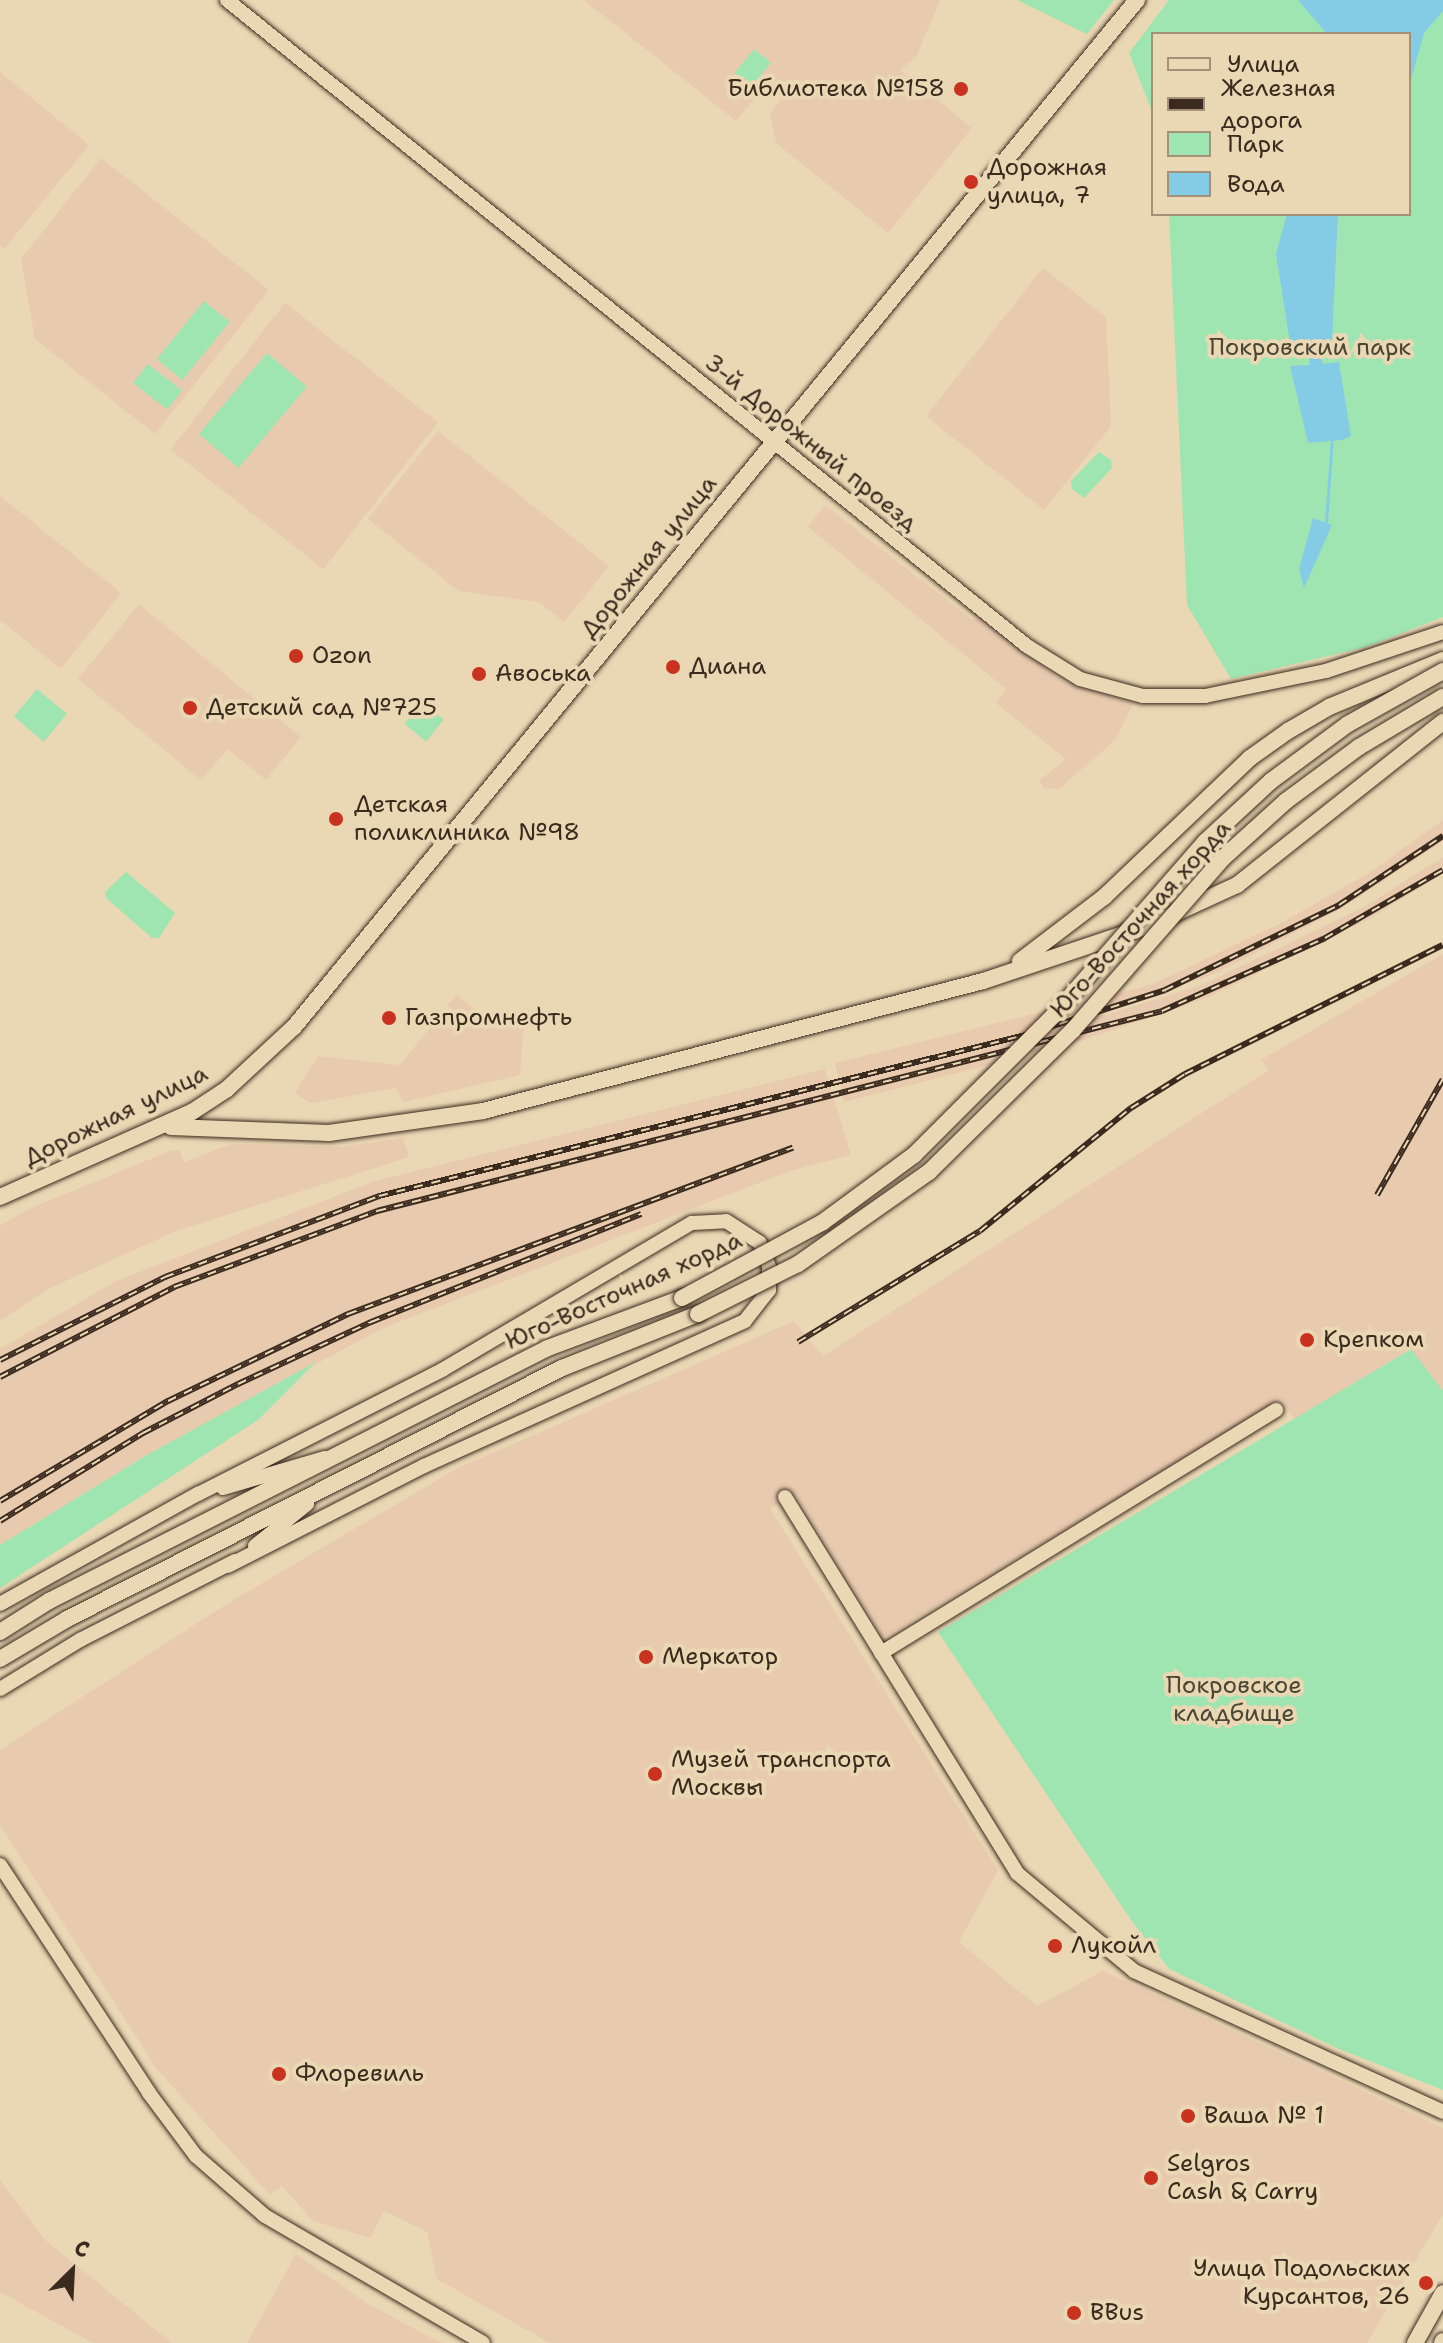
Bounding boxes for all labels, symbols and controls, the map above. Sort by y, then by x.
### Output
legend [1151,32,1411,216]
text: Улица [1227,48,1300,80]
text: Железная дорога [1221,72,1336,136]
place label: Библиотека №158 [727,75,945,103]
marker: Библиотека №158 [952,80,970,98]
text: Парк [1227,128,1284,160]
place label: Дорожная улица, 7 [987,154,1107,210]
text: Вода [1227,168,1285,200]
marker: Дорожная улица, 7 [962,173,980,191]
park label: Покровский парк [1209,334,1411,362]
street label: 3-й Дорожный проезд [699,348,923,538]
street label: Дорожная улица [575,470,723,644]
place label: Ozon [312,642,372,670]
marker: Ozon [287,647,305,665]
place label: Диана [689,653,766,681]
marker: Диана [664,658,682,676]
place label: Авоська [495,660,591,688]
marker: Авоська [470,665,488,683]
place label: Детский сад №725 [206,694,437,722]
marker: Детский сад №725 [181,699,199,717]
place label: Детская поликлиника №98 [354,791,580,847]
marker: Детская поликлиника №98 [325,808,347,830]
street label: Юго-Восточная хорда [1045,814,1237,1024]
place label: Газпромнефть [405,1004,572,1032]
marker: Газпромнефть [380,1009,398,1027]
street label: Дорожная улица [19,1059,213,1173]
street label: Юго-Восточная хорда [501,1226,747,1356]
place label: Крепком [1323,1326,1424,1354]
marker: Крепком [1298,1331,1316,1349]
place label: Меркатор [662,1643,778,1671]
marker: Меркатор [637,1648,655,1666]
park label: Покровское кладбище [1166,1672,1302,1728]
place label: Музей транспорта Москвы [671,1746,891,1802]
marker: Музей транспорта Москвы [646,1765,664,1783]
place label: Лукойл [1071,1932,1156,1960]
marker: Лукойл [1046,1937,1064,1955]
place label: Флоревиль [295,2060,424,2088]
marker: Флоревиль [270,2065,288,2083]
place label: Ваша № 1 [1204,2102,1324,2130]
marker: Ваша № 1 [1179,2107,1197,2125]
place label: Selgros Cash & Carry [1167,2150,1318,2206]
marker: Selgros Cash & Carry [1142,2169,1160,2187]
north arrow [32,2231,112,2311]
text: С [70,2233,94,2265]
place label: Улица Подольских Курсантов, 26 [1193,2255,1410,2311]
marker: Улица Подольских Курсантов, 26 [1417,2274,1435,2292]
place label: BBus [1090,2299,1144,2327]
marker: BBus [1065,2304,1083,2322]

